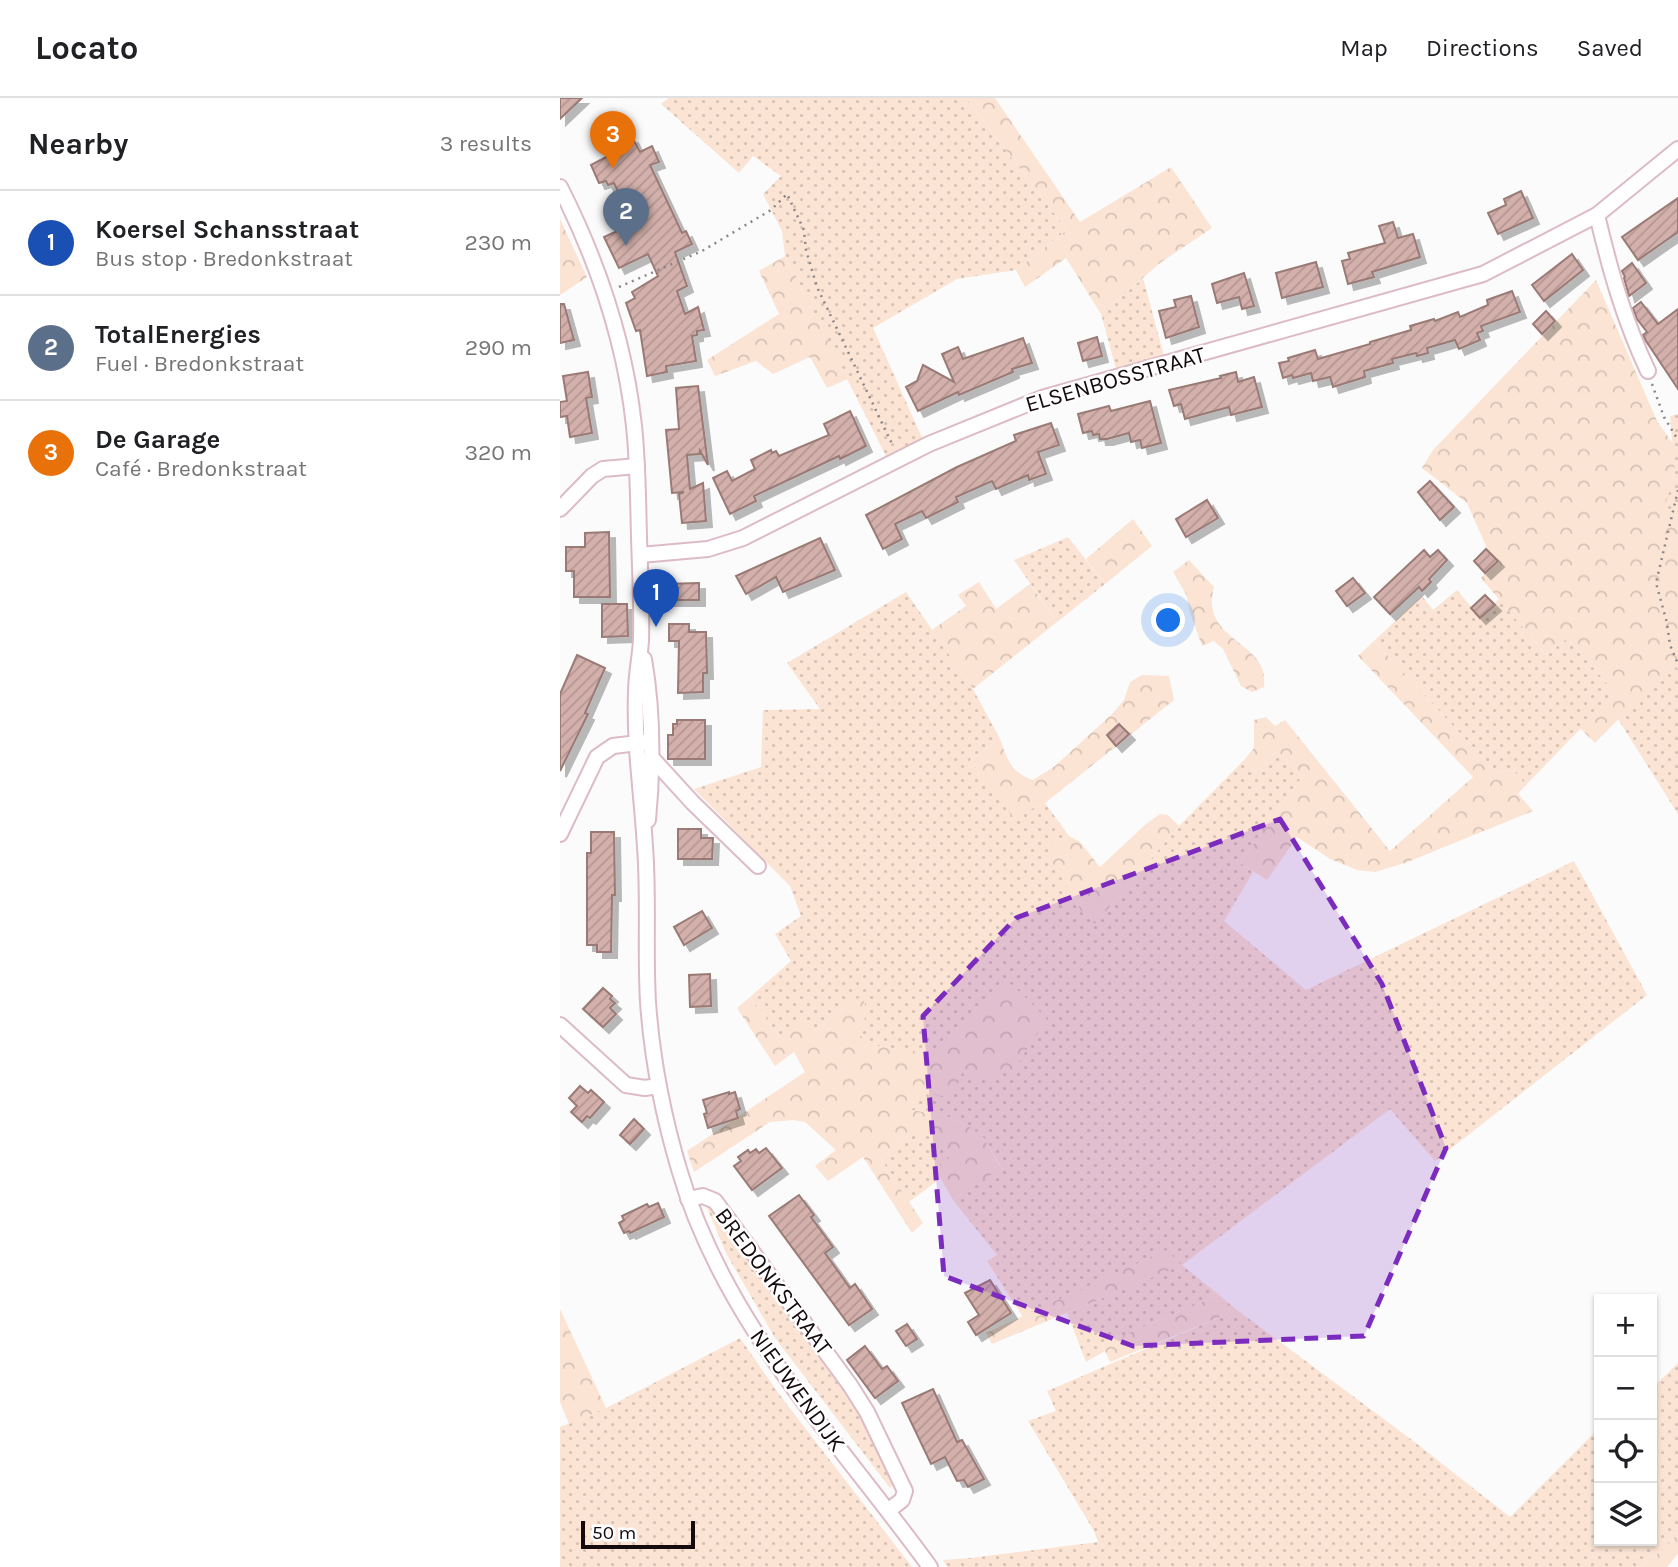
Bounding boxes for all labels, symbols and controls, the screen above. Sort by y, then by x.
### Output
text: Locato [35,29,138,67]
text: Map [1340,34,1388,62]
text: Directions [1426,34,1539,62]
text: Saved [1577,34,1643,62]
pin: 3 [590,111,636,169]
text: Nearby [28,126,128,162]
text: 3 results [440,130,532,157]
pin: 2 [603,188,649,246]
text: Koersel Schansstraat [95,214,359,245]
text: 1 [47,229,55,256]
text: 230 m [464,229,532,256]
text: Bus stop · Bredonkstraat [95,245,353,272]
text: TotalEnergies [95,319,261,350]
text: 2 [44,334,58,361]
text: 290 m [465,334,532,361]
street label: ELSENBOSSTRAAT [1022,341,1209,418]
text: Fuel · Bredonkstraat [95,350,304,377]
text: De Garage [95,424,220,455]
text: 3 [44,439,58,466]
text: 320 m [464,439,532,466]
text: Café · Bredonkstraat [95,455,307,482]
pin: 1 [633,569,679,627]
your location [1151,603,1185,637]
street label: BREDONKSTRAAT [709,1202,838,1361]
map controls [1594,1294,1657,1546]
button: + [1594,1294,1657,1357]
street label: NIEUWENDIJK [744,1324,851,1457]
button: − [1594,1357,1657,1420]
button: locate [1594,1420,1657,1483]
button: layers [1594,1483,1657,1546]
scale bar [581,1518,695,1550]
text: 50 m [592,1522,636,1544]

